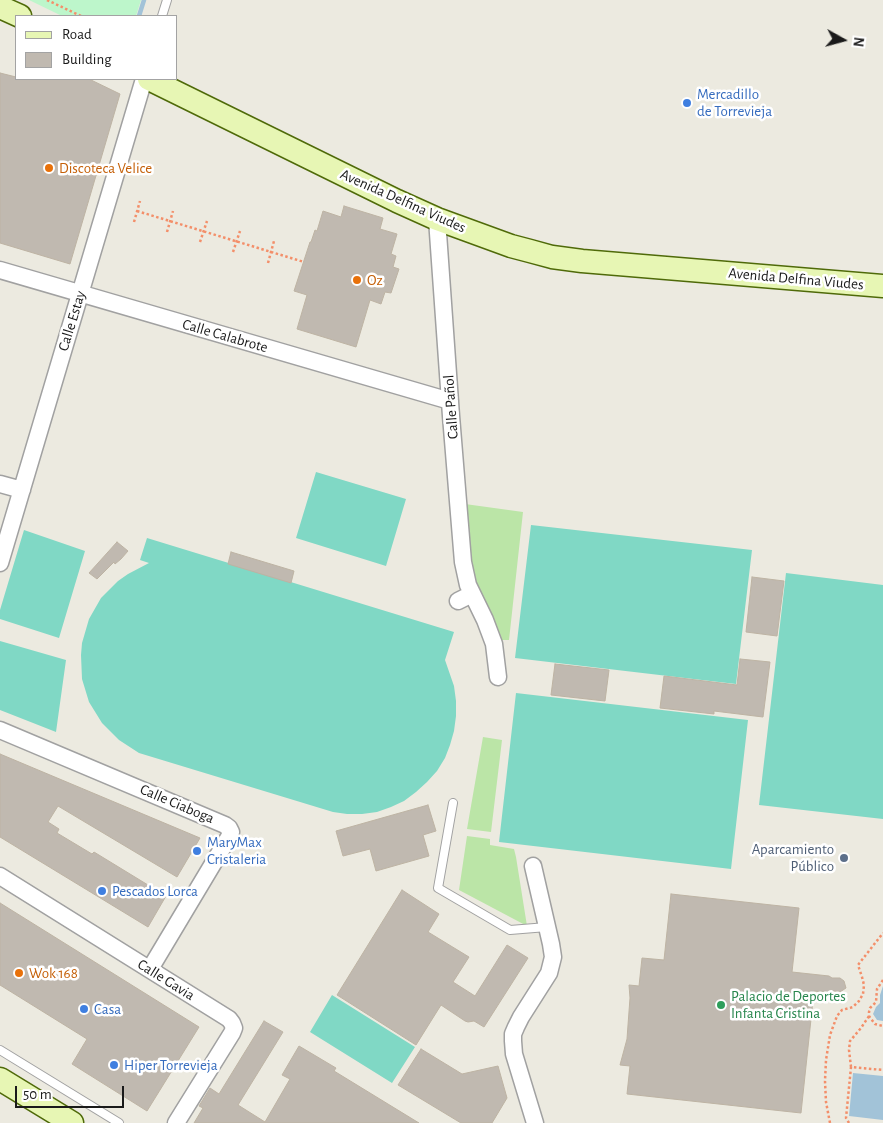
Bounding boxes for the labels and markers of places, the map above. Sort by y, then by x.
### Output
place label: Mercadillo de Torrevieja [697,85,772,120]
marker: Mercadillo de Torrevieja [681,97,693,109]
place label: Discoteca Velice [59,159,152,177]
marker: Discoteca Velice [43,162,55,174]
place label: Oz [367,271,383,289]
marker: Oz [351,274,363,286]
place label: MaryMax Cristaleria [207,833,266,868]
place label: Aparcamiento Público [752,840,834,875]
marker: MaryMax Cristaleria [191,845,203,857]
marker: Aparcamiento Público [838,852,850,864]
place label: Pescados Lorca [112,882,198,900]
marker: Pescados Lorca [96,885,108,897]
place label: Wok 168 [29,964,78,982]
marker: Wok 168 [13,967,25,979]
place label: Palacio de Deportes Infanta Cristina [731,987,846,1022]
marker: Palacio de Deportes Infanta Cristina [715,999,727,1011]
place label: Casa [94,1000,121,1018]
marker: Casa [78,1003,90,1015]
place label: Hiper Torrevieja [124,1056,218,1074]
marker: Hiper Torrevieja [108,1059,120,1071]

